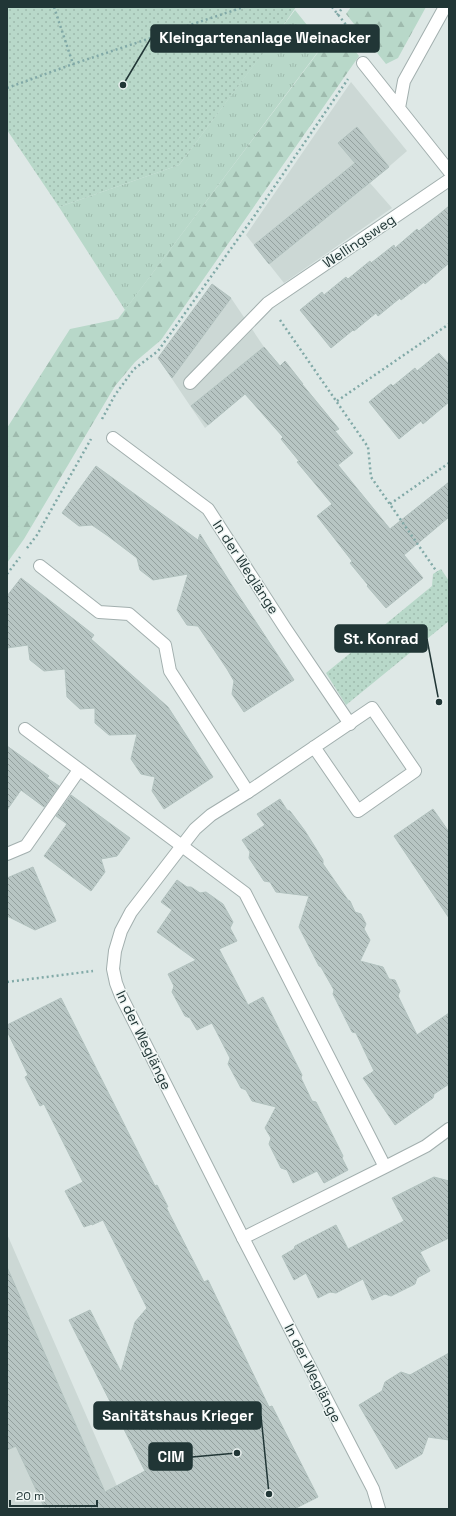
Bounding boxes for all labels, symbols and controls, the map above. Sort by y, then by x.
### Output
callout: Kleingartenanlage Weinacker [151,25,379,52]
text: Kleingartenanlage Weinacker [159,28,371,47]
street label: Wellingsweg [319,210,399,272]
street label: In der Weglänge [209,517,283,617]
callout: St. Konrad [335,625,427,652]
text: St. Konrad [343,629,419,648]
street label: In der Weglänge [112,987,176,1093]
street label: In der Weglänge [280,1321,346,1425]
callout: Sanitätshaus Krieger [94,1402,261,1429]
text: Sanitätshaus Krieger [102,1406,254,1425]
callout: CIM [149,1443,192,1470]
text: CIM [158,1447,184,1466]
scale bar [10,1482,97,1508]
text: 20 m [16,1488,44,1504]

